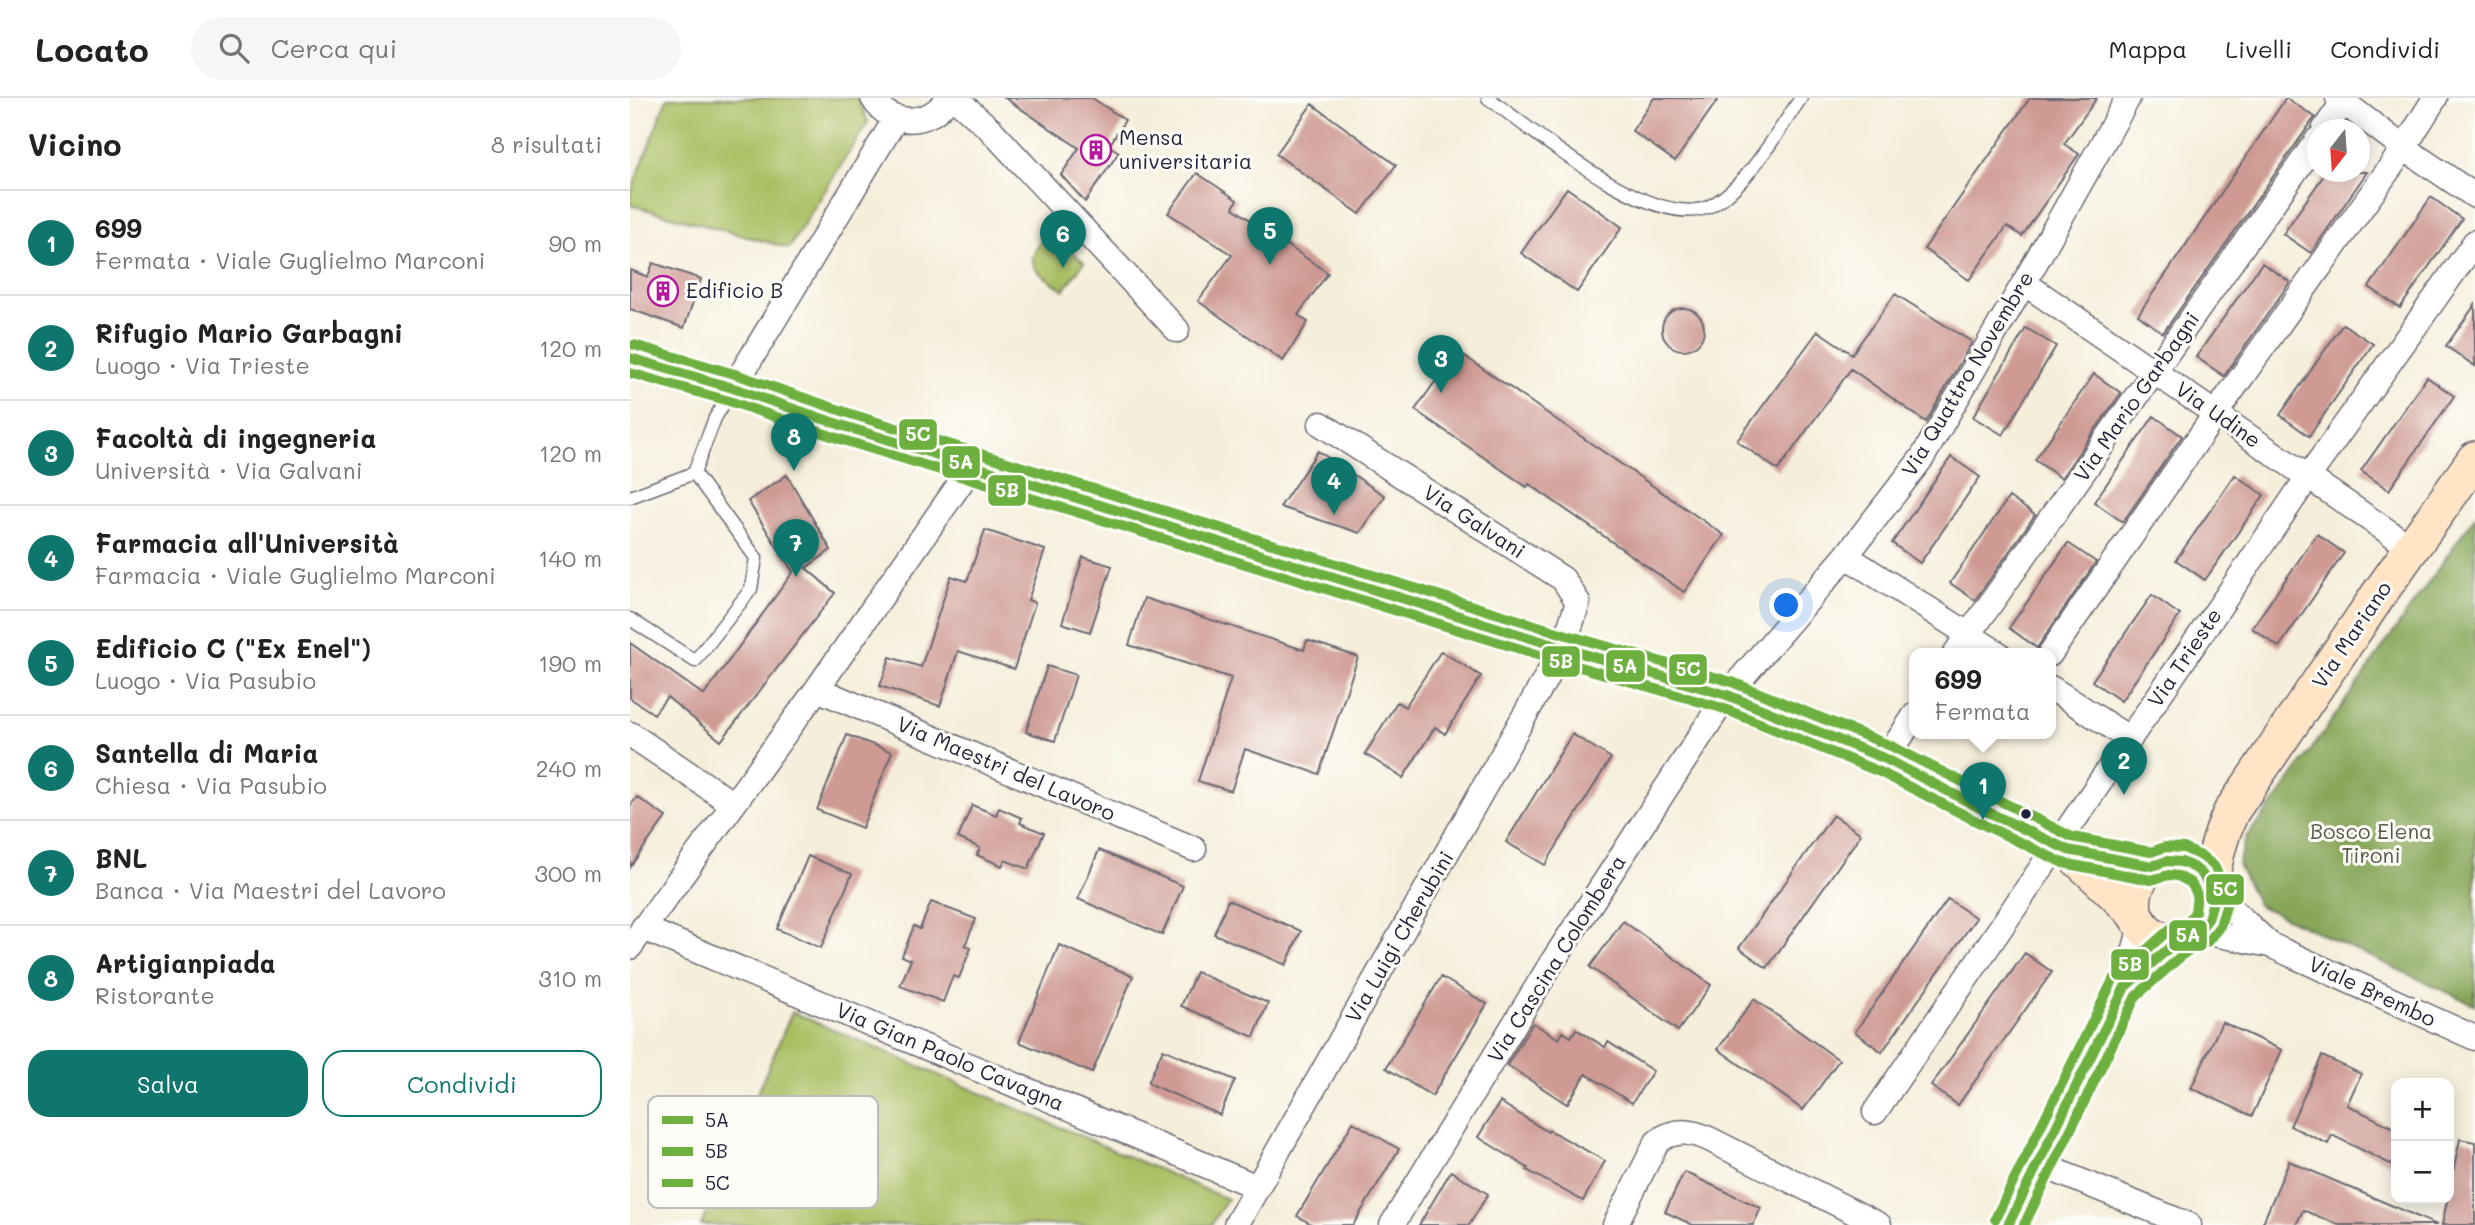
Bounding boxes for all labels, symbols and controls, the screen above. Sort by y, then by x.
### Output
search box [191,17,681,80]
text: Locato [35,27,149,70]
icon: search [215,29,253,67]
text: Cerca qui [271,31,397,65]
text: Mappa [2109,33,2187,64]
text: Livelli [2225,33,2292,64]
text: Condividi [2330,33,2440,64]
north arrow [2307,119,2370,182]
place label: Mensa universitaria [1119,123,1252,174]
text: Vicino [28,124,122,164]
text: 8 risultati [491,129,602,159]
building icon: Mensa universitaria [1079,133,1113,167]
pin: 5 [1247,207,1293,265]
pin: 6 [1040,210,1086,268]
text: 699 [95,211,142,245]
text: 1 [46,228,56,258]
text: 90 m [549,228,602,258]
text: Fermata · Viale Guglielmo Marconi [95,245,485,275]
street label: Via Quattro Novembre [1895,266,2039,481]
building icon: Edificio B [646,274,680,308]
place label: Edificio B [686,276,783,303]
street label: Via Mario Garbagni [2067,306,2205,486]
text: Rifugio Mario Garbagni [95,316,403,350]
text: 2 [45,333,57,363]
text: 120 m [539,333,602,363]
pin: 3 [1418,335,1464,393]
text: Luogo · Via Trieste [95,350,310,380]
street label: Via Udine [2171,375,2267,453]
pin: 8 [771,413,817,471]
line badge: 5C [898,418,938,451]
text: Facoltà di ingegneria [95,421,376,455]
text: 5C [905,421,931,446]
text: 3 [44,438,58,468]
text: 120 m [539,438,602,468]
line badge: 5A [941,445,981,479]
text: 5A [949,449,973,474]
text: Università · Via Galvani [95,455,362,485]
pin: 4 [1311,457,1357,515]
line badge: 5B [987,474,1027,507]
text: 5B [995,477,1019,502]
street label: Via Galvani [1419,478,1531,564]
pin: 7 [773,519,819,577]
text: Farmacia all'Università [95,526,399,560]
text: 4 [44,543,58,573]
text: 140 m [538,543,602,573]
text: Farmacia · Viale Guglielmo Marconi [95,560,496,590]
street label: Via Mariano [2305,575,2397,693]
your location [1769,588,1803,622]
street label: Via Trieste [2141,602,2227,712]
text: Edificio C ("Ex Enel") [95,631,371,665]
line badge: 5B [1541,645,1581,678]
text: 5 [44,648,58,678]
text: 190 m [538,648,602,678]
text: 5B [1549,648,1573,673]
popup [1909,648,2056,739]
line badge: 5A [1605,649,1646,683]
text: 5A [1613,653,1637,678]
line badge: 5C [1668,653,1708,686]
text: 5C [1675,656,1701,681]
text: 699 [1935,662,1982,696]
text: Luogo · Via Pasubio [95,665,316,695]
text: Fermata [1935,696,2030,726]
street label: Via Maestri del Lavoro [893,709,1120,826]
text: Santella di Maria [95,736,318,770]
pin: 2 [2101,737,2147,795]
text: 6 [44,753,58,783]
text: 240 m [536,753,602,783]
pin: 1 [1960,762,2006,820]
text: Chiesa · Via Pasubio [95,770,327,800]
unlabelled marker [2019,807,2033,821]
park label: Bosco Elena Tironi [2310,817,2432,868]
text: BNL [95,841,147,875]
street label: Via Luigi Cherubini [1339,846,1459,1027]
street label: Via Cascina Colombera [1481,849,1631,1067]
text: 7 [45,858,57,888]
text: 300 m [534,858,602,888]
line badge: 5C [2205,873,2245,906]
text: Banca · Via Maestri del Lavoro [95,875,446,905]
text: 5C [2212,876,2238,901]
line badge: 5A [2168,919,2208,952]
text: 5A [2176,922,2200,947]
text: Artigianpiada [95,946,276,980]
line badge: 5B [2110,948,2150,981]
street label: Viale Brembo [2305,949,2440,1032]
text: 5B [2118,951,2142,976]
text: 8 [44,963,58,993]
text: 310 m [538,963,602,993]
text: Ristorante [95,980,215,1010]
street label: Via Gian Paolo Cavagna [832,995,1069,1116]
button: Salva [28,1050,308,1117]
button: Condividi [322,1050,602,1117]
map controls [2391,1078,2454,1204]
button: + [2391,1078,2454,1141]
legend [648,1096,878,1208]
text: 5A [705,1107,729,1132]
text: 5B [705,1138,728,1163]
button: − [2391,1141,2454,1204]
text: 5C [705,1170,730,1195]

